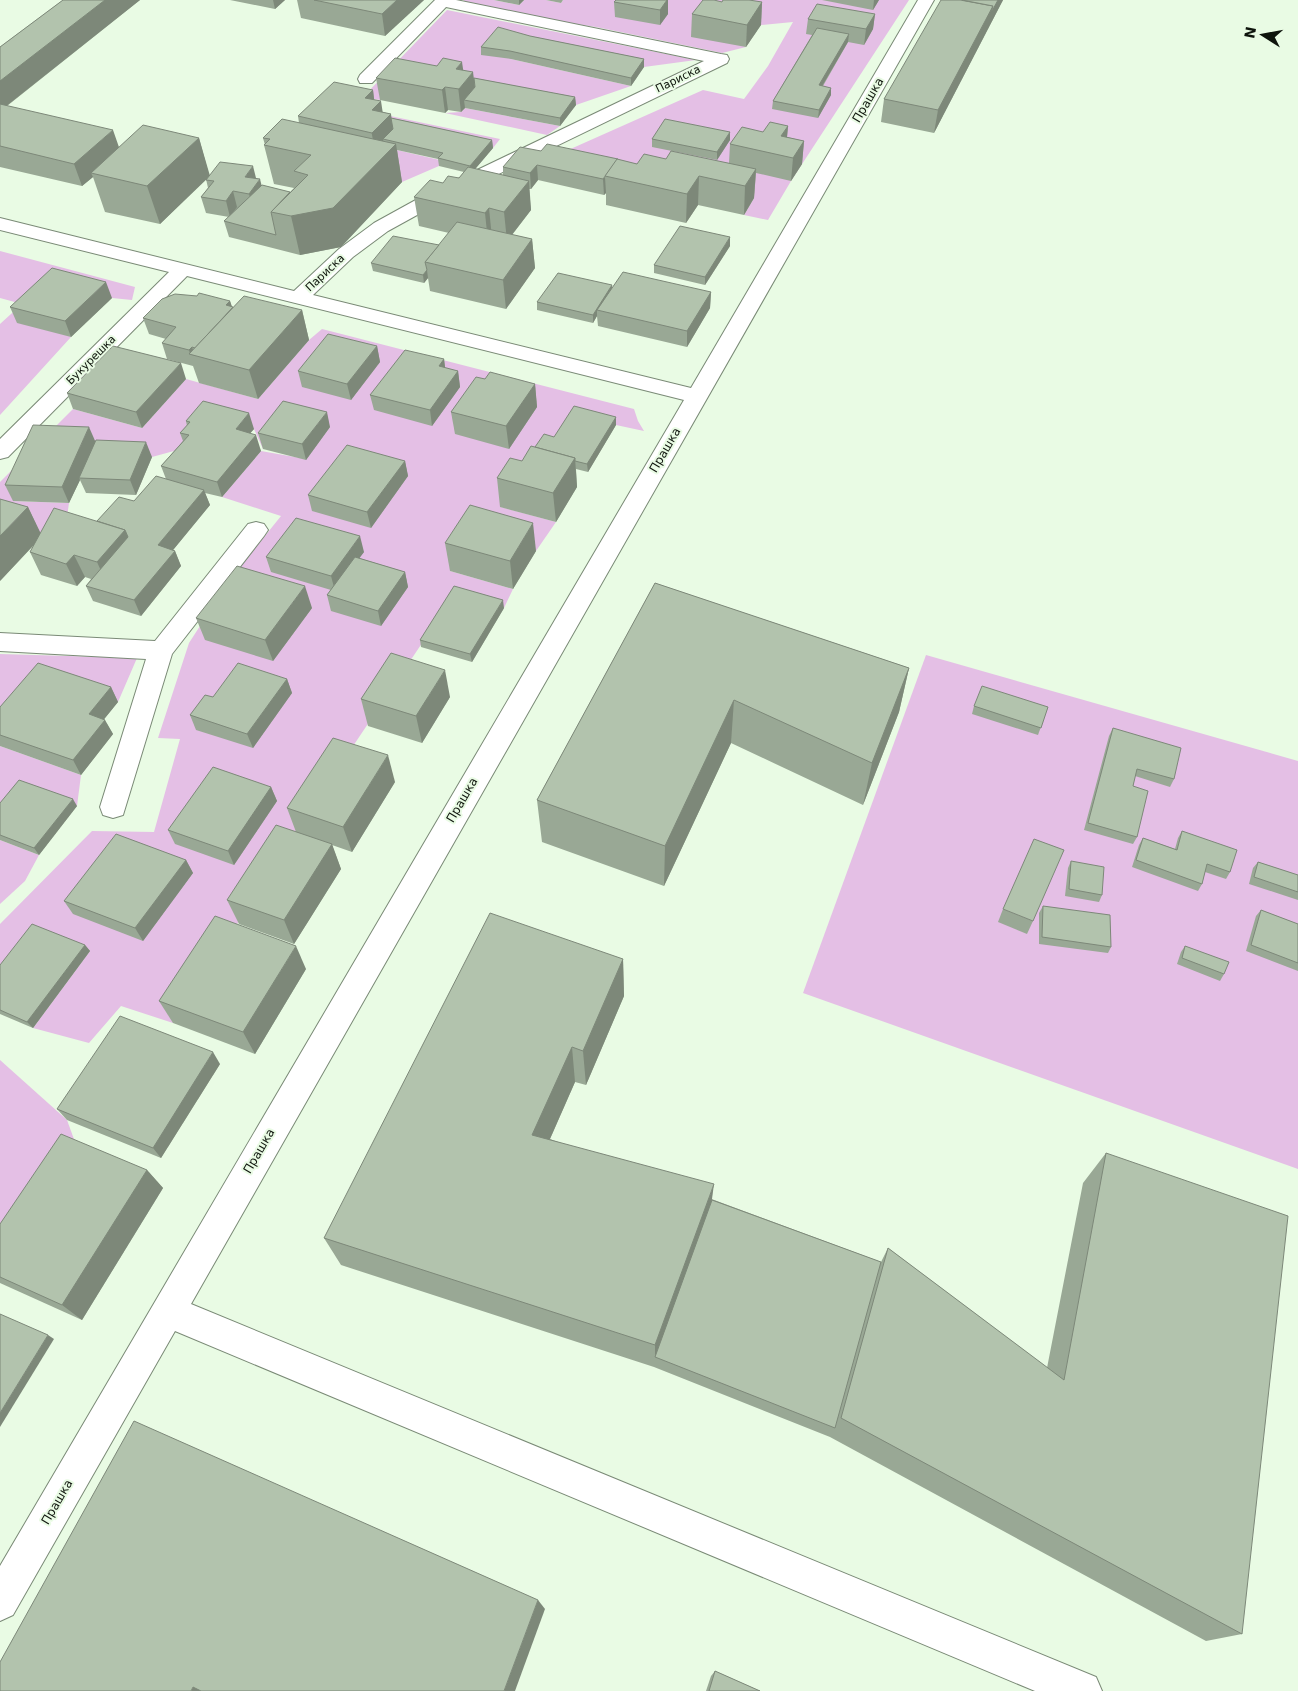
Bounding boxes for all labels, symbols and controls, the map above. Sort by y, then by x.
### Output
north arrow [1238,10,1288,60]
text: N [1241,25,1259,40]
street label: Париска [653,63,703,95]
street label: Прашка [850,75,886,125]
street label: Париска [303,252,347,294]
street label: Букурешка [64,333,118,387]
street label: Прашка [647,425,683,475]
street label: Прашка [444,775,480,825]
street label: Прашка [241,1126,277,1176]
street label: Прашка [39,1477,75,1527]

